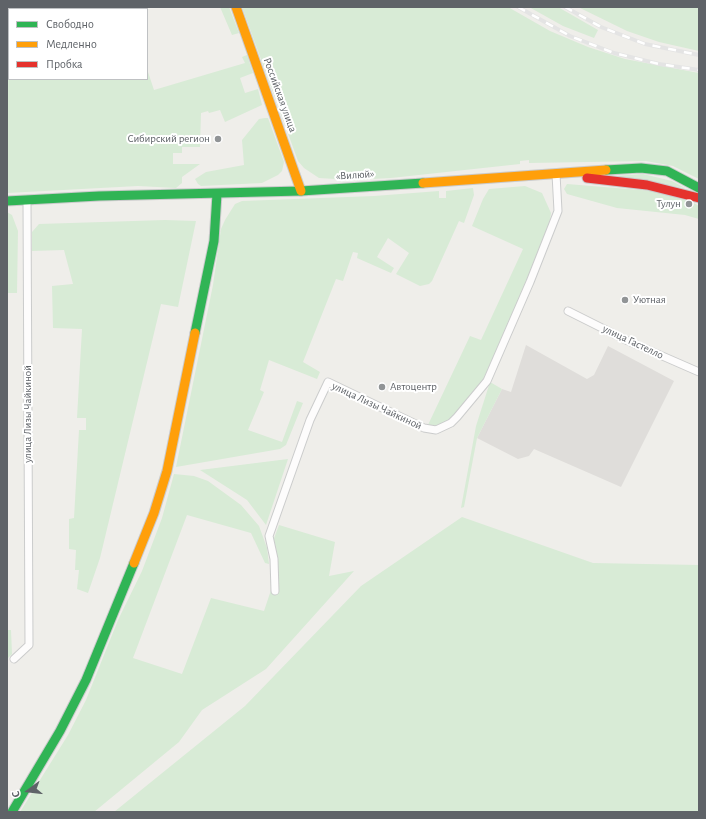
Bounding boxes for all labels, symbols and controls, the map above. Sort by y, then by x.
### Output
legend [8,8,148,80]
text: Свободно [46,18,94,30]
text: Медленно [46,38,97,50]
street label: Российская улица [260,56,300,134]
text: Пробка [46,58,83,70]
place label: Сибирский регион [127,132,210,146]
marker: Сибирский регион [213,134,223,144]
street label: «Вилюй» [335,167,375,183]
place label: Тулун [657,197,681,211]
marker: Тулун [684,199,694,209]
place label: Уютная [633,293,666,307]
marker: Уютная [620,295,630,305]
street label: улица Гастелло [600,322,666,362]
street label: улица Лизы Чайкиной [21,365,35,463]
street label: улица Лизы Чайкиной [330,379,424,433]
place label: Автоцентр [390,380,437,394]
marker: Автоцентр [377,382,387,392]
north arrow [8,771,48,811]
text: С [10,790,22,799]

